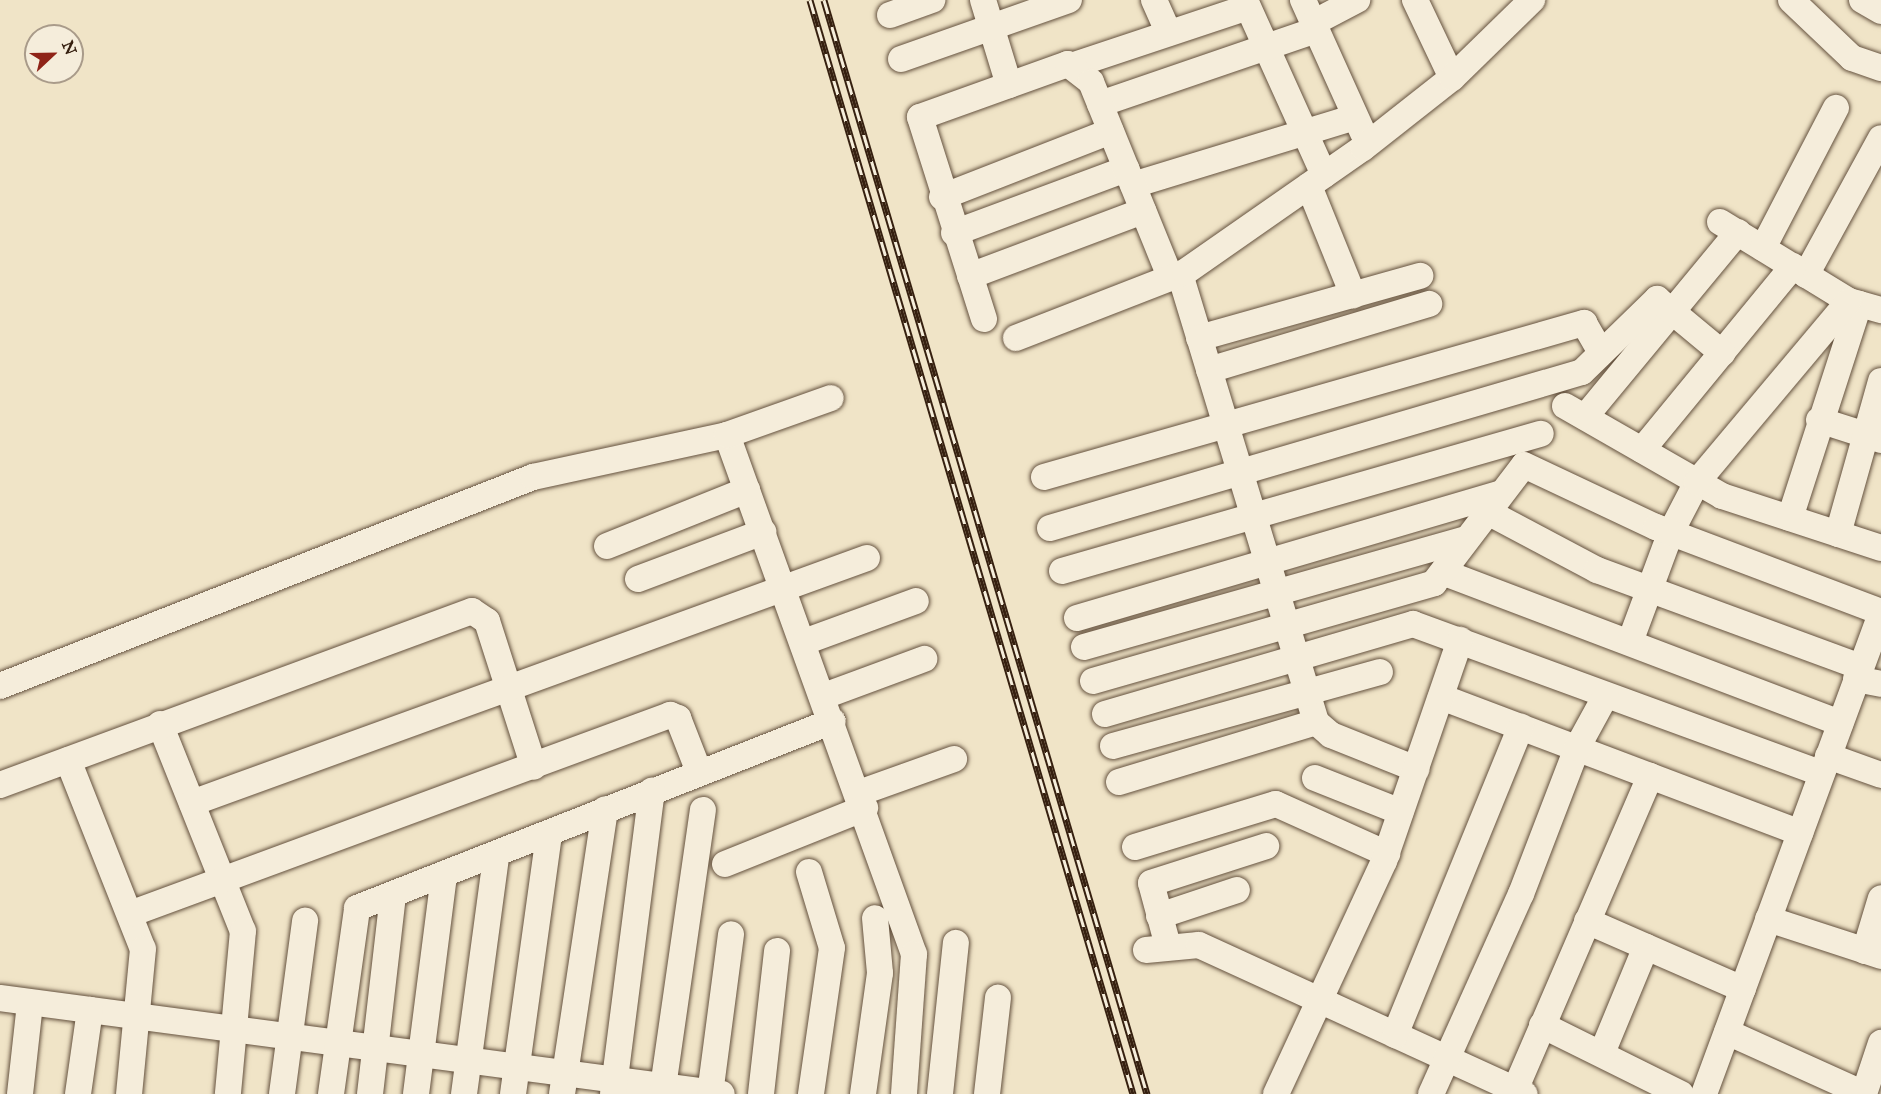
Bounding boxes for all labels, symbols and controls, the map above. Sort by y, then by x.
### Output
north arrow [24,24,84,84]
text: N [58,38,81,58]

